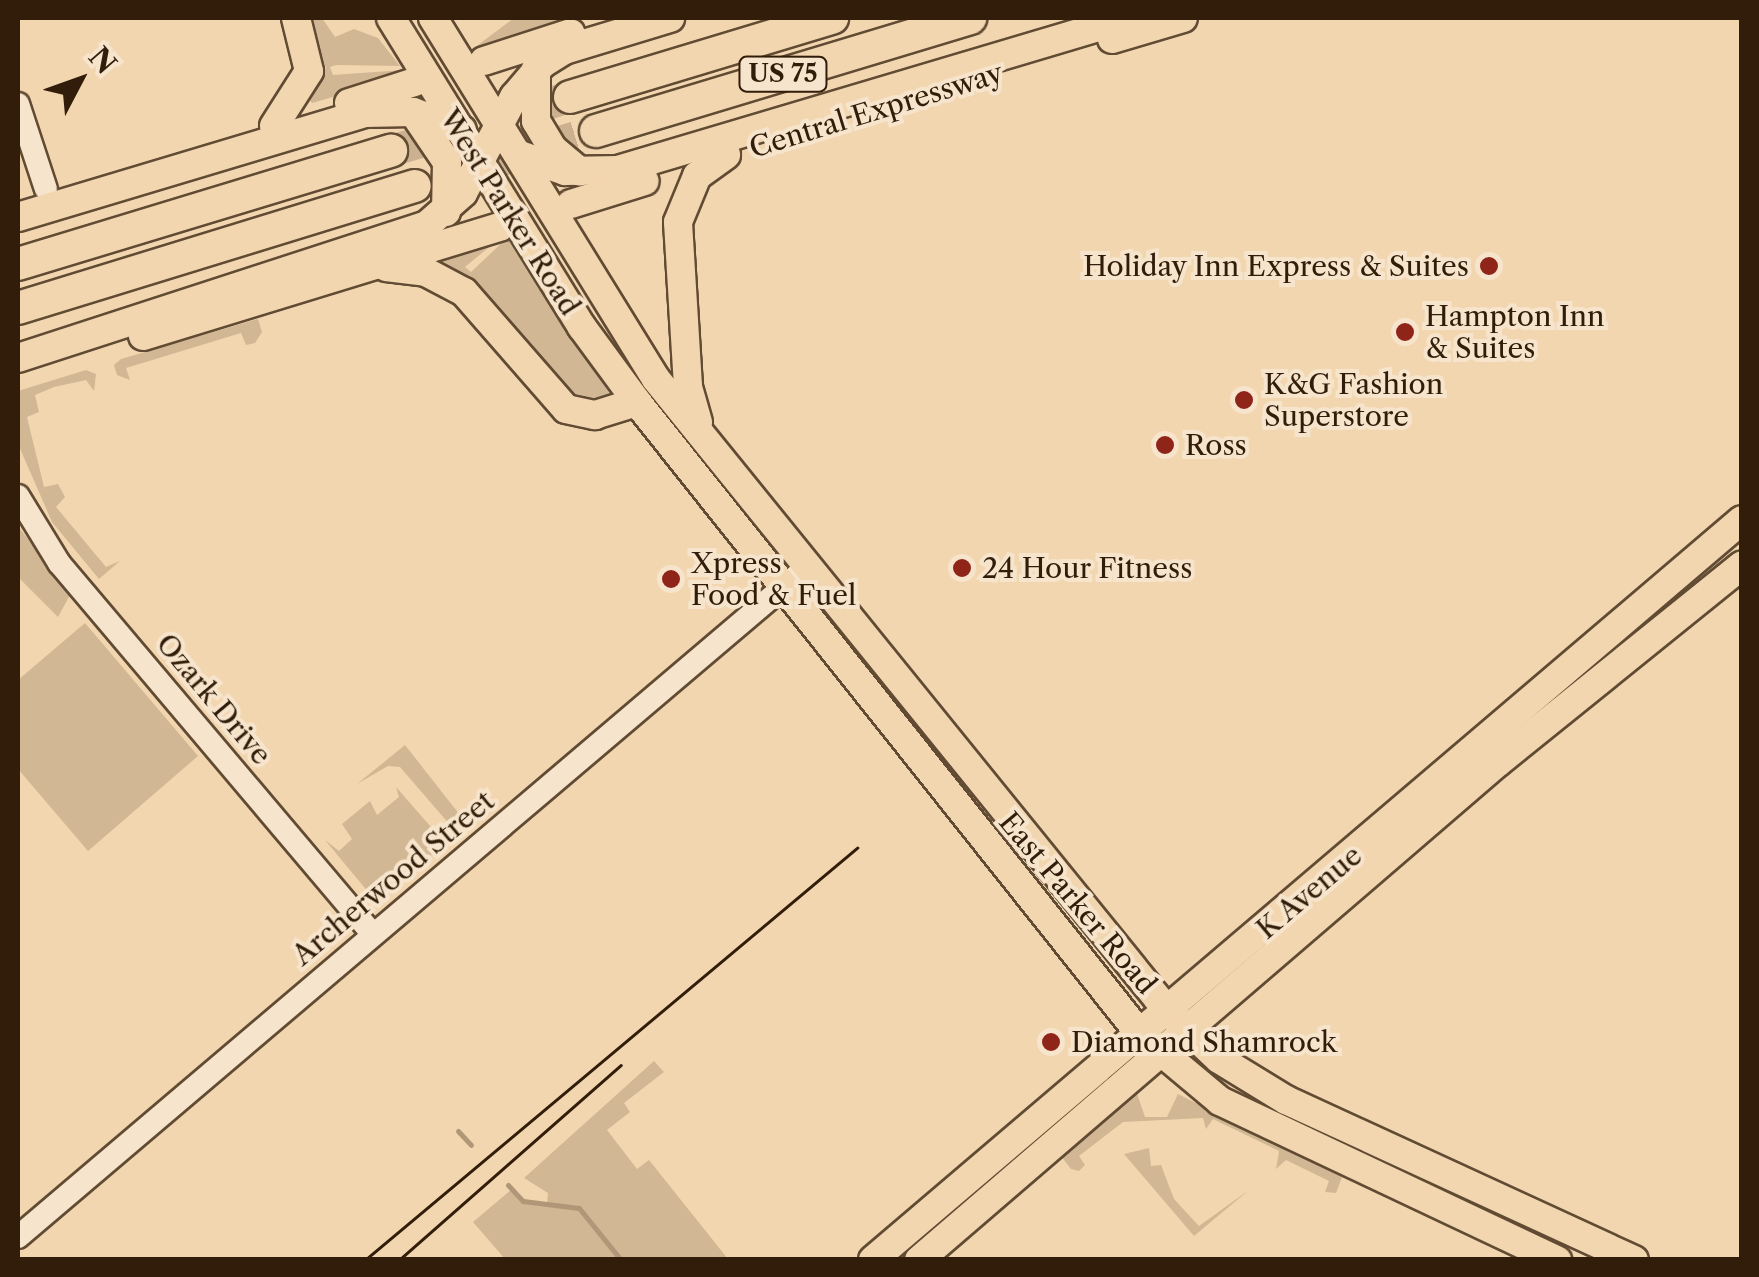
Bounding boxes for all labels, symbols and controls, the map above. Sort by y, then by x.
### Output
north arrow [30,30,130,130]
text: N [82,40,123,81]
road number: US 75 [738,54,828,94]
street label: Central Expressway [745,55,1007,165]
street label: West Parker Road [433,102,587,322]
place label: Holiday Inn Express & Suites [1082,249,1469,283]
marker: Holiday Inn Express & Suites [1478,255,1500,277]
place label: Hampton Inn & Suites [1425,299,1605,365]
marker: Hampton Inn & Suites [1394,321,1416,343]
place label: K&G Fashion Superstore [1264,367,1443,433]
marker: K&G Fashion Superstore [1233,389,1255,411]
place label: Ross [1185,428,1247,462]
marker: Ross [1154,434,1176,456]
place label: Xpress Food & Fuel [691,546,856,612]
place label: 24 Hour Fitness [982,551,1193,585]
marker: 24 Hour Fitness [951,557,973,579]
marker: Xpress Food & Fuel [660,568,682,590]
street label: Ozark Drive [149,627,279,771]
street label: Archerwood Street [285,784,501,972]
street label: East Parker Road [992,805,1164,1001]
street label: K Avenue [1249,838,1369,946]
place label: Diamond Shamrock [1071,1025,1337,1059]
marker: Diamond Shamrock [1040,1031,1062,1053]

